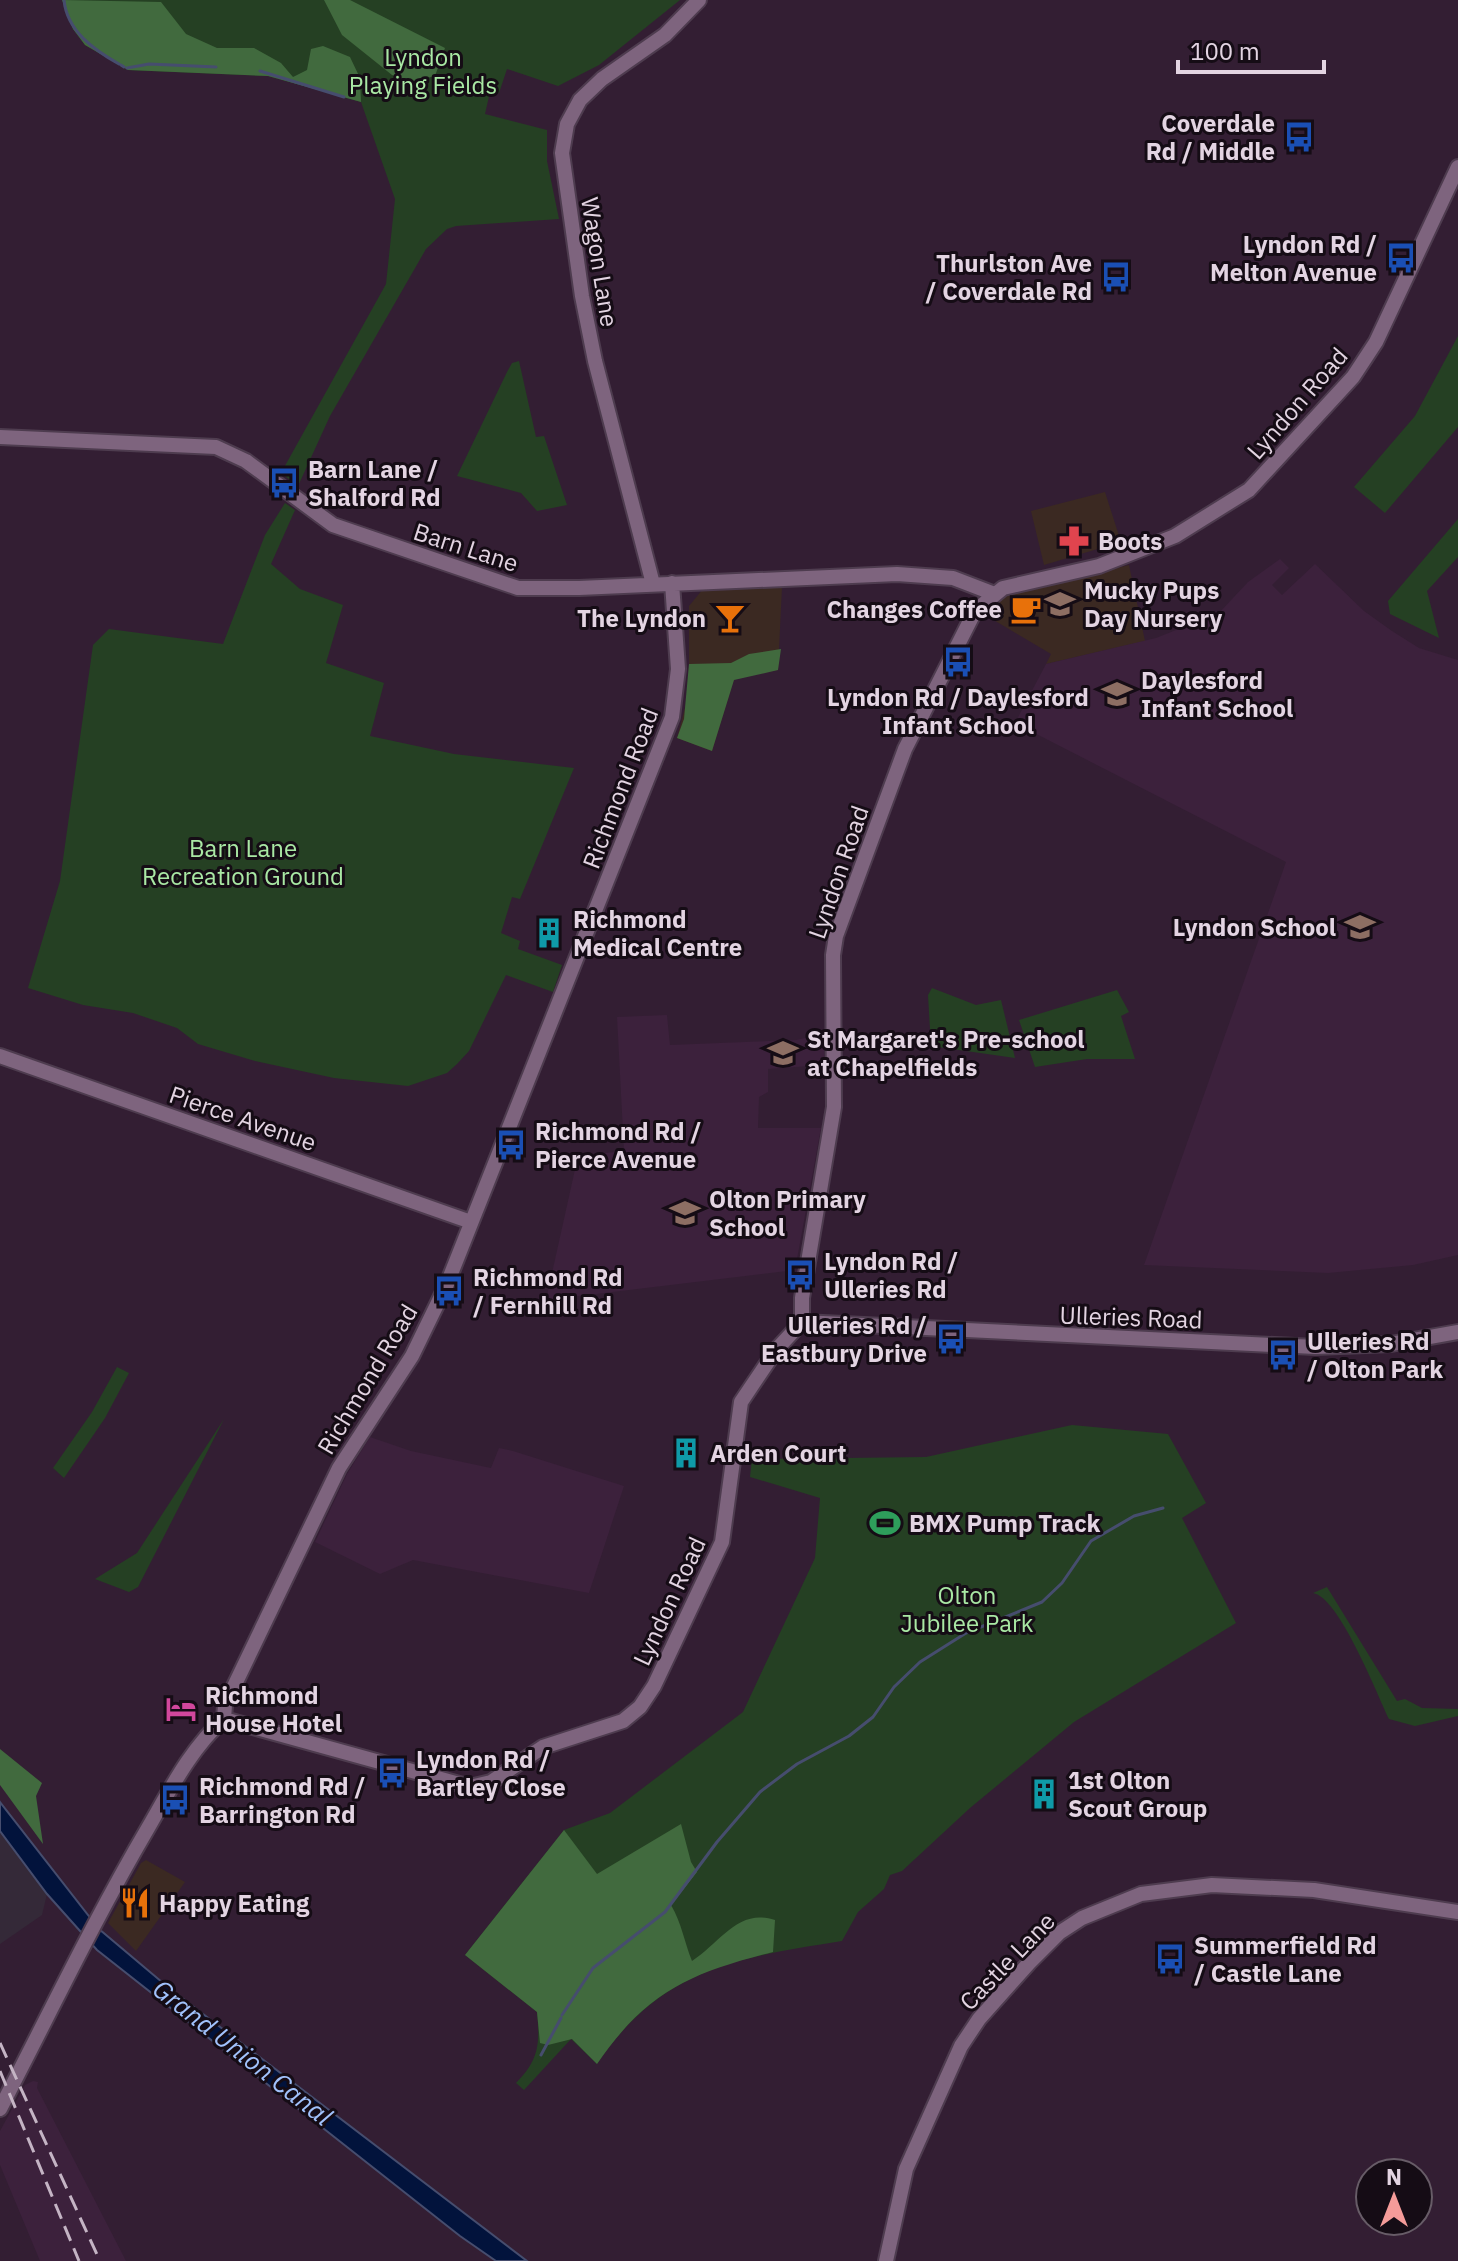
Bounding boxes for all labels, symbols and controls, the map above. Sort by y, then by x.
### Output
scale bar [1178,24,1324,74]
text: 100 m [1190,35,1260,67]
park label: Lyndon Playing Fields [349,41,497,101]
place label: Coverdale Rd / Middle [1146,107,1275,167]
bus stop icon: Coverdale Rd / Middle [1282,120,1316,154]
street label: Wagon Lane [574,195,626,329]
place label: Lyndon Rd / Melton Avenue [1210,228,1377,288]
bus stop icon: Lyndon Rd / Melton Avenue [1384,241,1418,275]
place label: Thurlston Ave / Coverdale Rd [925,247,1092,307]
bus stop icon: Thurlston Ave / Coverdale Rd [1099,260,1133,294]
street label: Lyndon Road [1239,340,1355,466]
place label: Barn Lane / Shalford Rd [308,453,441,513]
bus stop icon: Barn Lane / Shalford Rd [267,466,301,500]
street label: Barn Lane [410,515,522,579]
pharmacy icon: Boots [1057,524,1091,558]
place label: Boots [1098,525,1162,557]
place label: Mucky Pups Day Nursery [1084,574,1222,634]
school or university icon: Mucky Pups Day Nursery [1043,587,1077,621]
cafe icon: Changes Coffee [1009,592,1043,626]
place label: Changes Coffee [826,593,1002,625]
bar icon: The Lyndon [713,601,747,635]
place label: The Lyndon [577,602,706,634]
bus stop icon: Lyndon Rd / Daylesford Infant School [941,645,975,679]
place label: Daylesford Infant School [1141,664,1293,724]
school or university icon: Daylesford Infant School [1100,677,1134,711]
place label: Lyndon Rd / Daylesford Infant School [827,681,1089,741]
street label: Richmond Road [575,703,665,873]
street label: Lyndon Road [800,801,876,943]
park label: Barn Lane Recreation Ground [142,832,344,892]
place label: Richmond Medical Centre [573,903,742,963]
school or university icon: Lyndon School [1343,910,1377,944]
place label: Lyndon School [1173,911,1336,943]
building icon: Richmond Medical Centre [532,916,566,950]
place label: St Margaret's Pre-school at Chapelfields [807,1023,1084,1083]
school or university icon: St Margaret's Pre-school at Chapelfields [766,1036,800,1070]
street label: Pierce Avenue [165,1078,321,1158]
place label: Richmond Rd / Pierce Avenue [535,1115,701,1175]
bus stop icon: Richmond Rd / Pierce Avenue [494,1128,528,1162]
place label: Olton Primary School [709,1183,866,1243]
school or university icon: Olton Primary School [668,1196,702,1230]
place label: Lyndon Rd / Ulleries Rd [824,1245,958,1305]
bus stop icon: Lyndon Rd / Ulleries Rd [783,1258,817,1292]
place label: Richmond Rd / Fernhill Rd [473,1261,623,1321]
bus stop icon: Richmond Rd / Fernhill Rd [432,1274,466,1308]
street label: Richmond Road [310,1298,424,1460]
street label: Ulleries Road [1059,1299,1203,1335]
place label: Ulleries Rd / Eastbury Drive [761,1309,927,1369]
bus stop icon: Ulleries Rd / Eastbury Drive [934,1322,968,1356]
place label: Ulleries Rd / Olton Park [1307,1325,1443,1385]
bus stop icon: Ulleries Rd / Olton Park [1266,1338,1300,1372]
building icon: Arden Court [669,1436,703,1470]
place label: Arden Court [710,1437,847,1469]
sports icon: BMX Pump Track [868,1506,902,1540]
place label: BMX Pump Track [909,1507,1101,1539]
street label: Lyndon Road [625,1531,713,1671]
park label: Olton Jubilee Park [901,1579,1034,1639]
place label: Richmond House Hotel [205,1679,342,1739]
hotel icon: Richmond House Hotel [164,1692,198,1726]
place label: Lyndon Rd / Bartley Close [416,1743,566,1803]
bus stop icon: Lyndon Rd / Bartley Close [375,1756,409,1790]
place label: 1st Olton Scout Group [1068,1764,1207,1824]
place label: Richmond Rd / Barrington Rd [199,1770,365,1830]
building icon: 1st Olton Scout Group [1027,1777,1061,1811]
bus stop icon: Richmond Rd / Barrington Rd [158,1783,192,1817]
restaurant icon: Happy Eating [118,1886,152,1920]
place label: Happy Eating [159,1887,310,1919]
street label: Castle Lane [952,1905,1062,2017]
place label: Summerfield Rd / Castle Lane [1194,1929,1377,1989]
bus stop icon: Summerfield Rd / Castle Lane [1153,1942,1187,1976]
water label: Grand Union Canal [146,1971,340,2133]
north arrow [1354,2157,1434,2237]
text: N [1386,2162,1402,2191]

